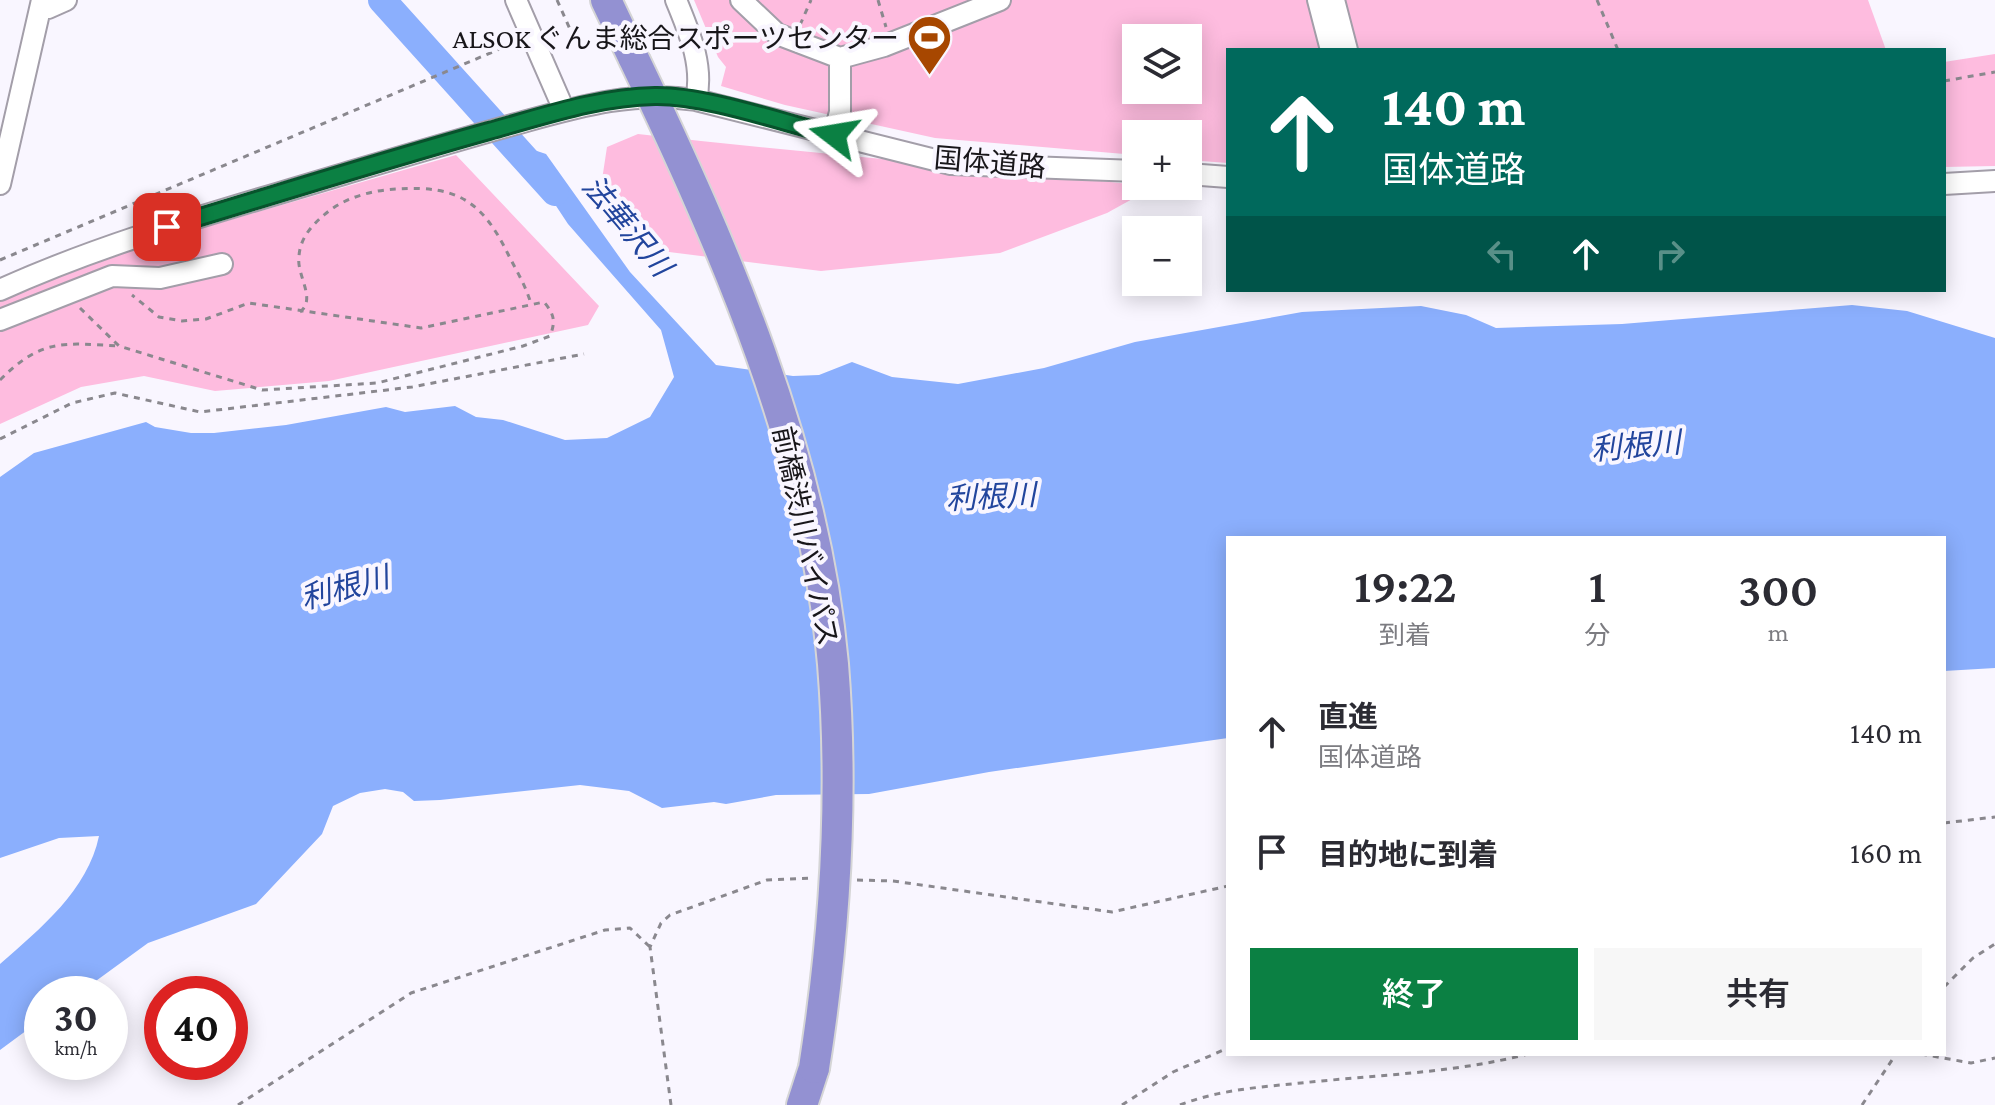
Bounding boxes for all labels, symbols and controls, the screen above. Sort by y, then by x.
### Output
sports icon: ALSOK ぐんま総合スポーツセンター [906,14,954,77]
place label: ALSOK ぐんま総合スポーツセンター [453,23,899,54]
map controls [1122,24,1202,296]
button: layers [1122,24,1202,104]
text: 140 m [1382,75,1525,137]
icon: ahead [1250,80,1354,184]
position arrow [792,93,876,177]
button: + [1122,120,1202,200]
street label: 国体道路 [933,142,1047,183]
text: 国体道路 [1382,150,1526,190]
water label: 法華沢川 [576,169,681,285]
pin [133,193,201,261]
icon: arrive [145,205,189,249]
button: − [1122,216,1202,296]
icon: left [1480,232,1524,276]
icon: ahead [1564,232,1608,276]
icon: right [1648,232,1692,276]
street label: 前橋渋川バイパス [767,424,844,649]
water label: 利根川 [1590,425,1685,466]
water label: 利根川 [945,478,1040,515]
water label: 利根川 [297,559,396,615]
text: 19:22 [1354,559,1456,612]
text: 1 [1589,559,1606,612]
text: 300 [1738,563,1818,616]
text: m [1768,618,1789,647]
text: 到着 [1379,621,1431,650]
text: 分 [1584,621,1610,650]
text: 直進 [1318,700,1378,733]
icon: ahead [1250,710,1294,754]
text: 140 m [1850,716,1922,749]
text: 国体道路 [1318,743,1422,772]
icon: arrive [1250,830,1294,874]
text: 160 m [1850,836,1922,869]
text: 目的地に到着 [1318,838,1498,871]
button: 終了 [1250,948,1578,1040]
button: 共有 [1594,948,1922,1040]
speed limit sign: 40 [144,976,248,1080]
text: 30 [54,995,98,1040]
text: km/h [54,1037,98,1059]

